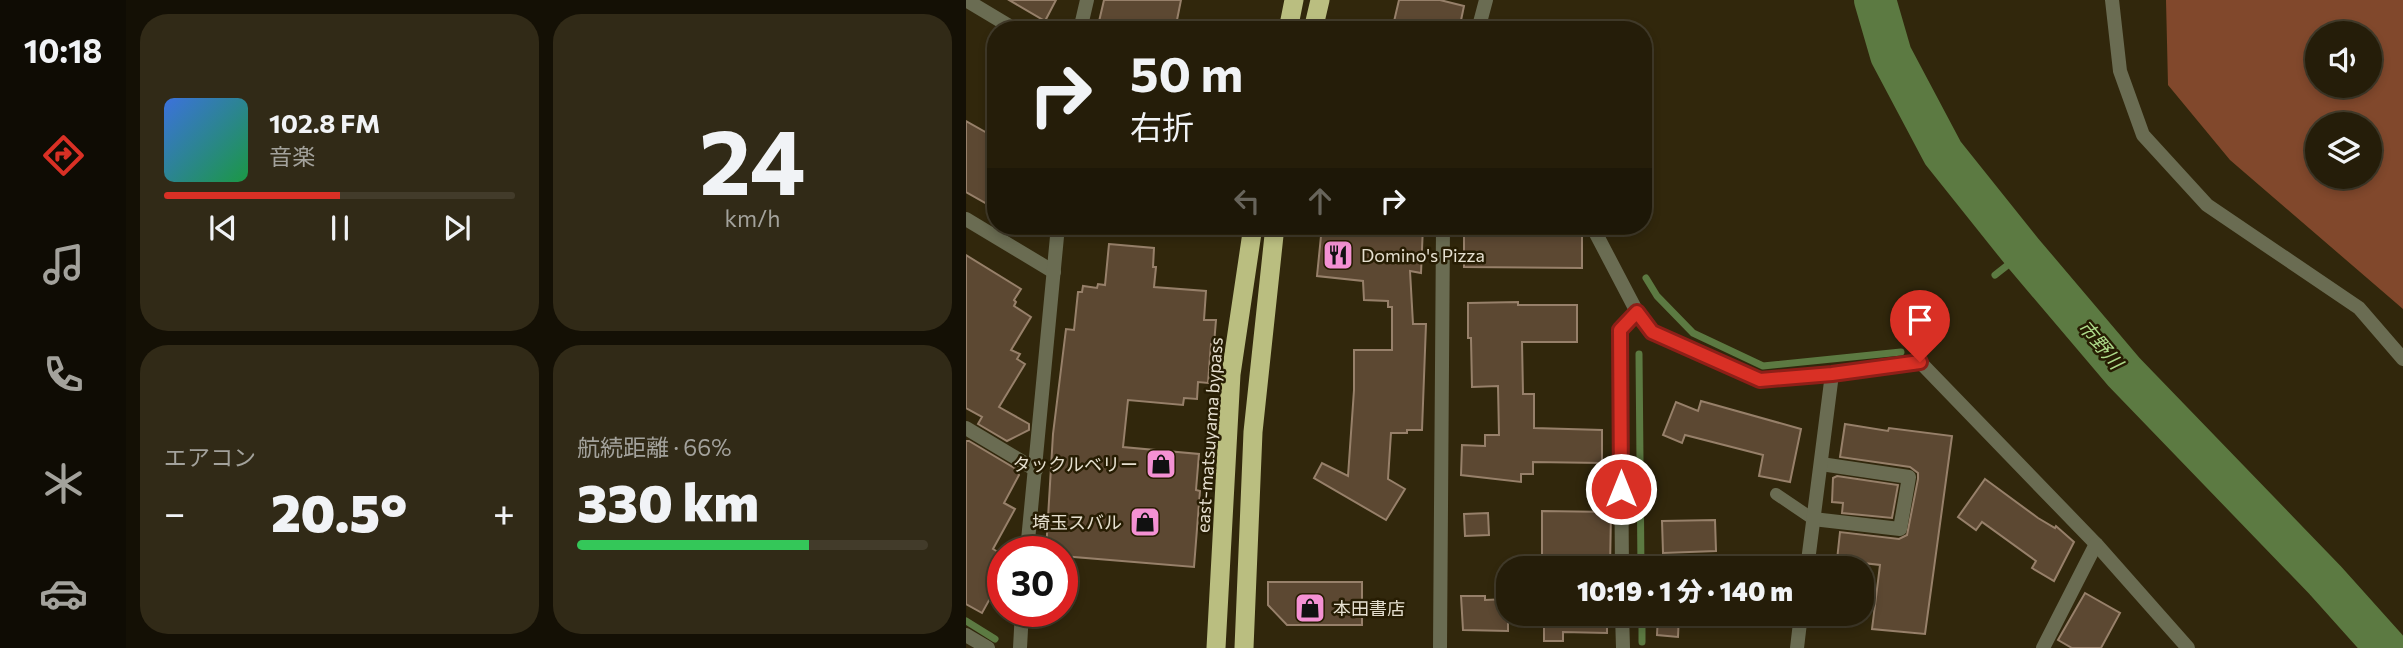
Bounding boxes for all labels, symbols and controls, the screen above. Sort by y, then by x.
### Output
map controls [2305,21,2382,189]
button: sound [2305,21,2382,98]
text: 10:18 [24,30,102,70]
text: 50 m [1130,42,1243,102]
icon: right [1015,49,1106,140]
text: 24 [699,102,806,214]
text: 右折 [1130,106,1194,146]
text: 102.8 FM [269,107,380,138]
button: layers [2305,112,2382,189]
icon: directions [39,131,88,180]
text: 音楽 [269,142,315,170]
icon: left [1228,182,1266,220]
icon: ahead [1301,182,1339,220]
icon: right [1374,182,1412,220]
text: km/h [725,204,780,232]
icon: previous [204,209,242,247]
icon: pause [321,209,359,247]
icon: next [438,209,476,247]
restaurant icon: Domino's Pizza [1321,238,1355,272]
icon: music [39,240,88,289]
place label: Domino's Pizza [1361,244,1485,266]
pin [1890,290,1950,362]
icon: arrive [1901,301,1939,339]
water label: 市野川 [2074,315,2129,375]
street label: east-matsuyama bypass [1191,336,1227,534]
icon: phone [39,350,88,399]
text: 航続距離 · 66% [577,433,731,461]
text: エアコン [164,443,256,471]
shop icon: タックルベリー [1144,447,1178,481]
position arrow [1584,452,1658,526]
place label: タックルベリー [1013,453,1138,475]
icon: climate [39,459,88,508]
text: 330 km [577,469,759,533]
text: 20.5° [271,479,407,543]
text: − [164,488,186,535]
text: + [493,488,515,535]
shop icon: 埼玉スバル [1128,505,1162,539]
place label: 埼玉スバル [1032,511,1122,533]
speed limit sign: 30 [987,536,1078,627]
icon: car [39,569,88,618]
text: 10:19 · 1 分 · 140 m [1577,575,1793,606]
shop icon: 本田書店 [1293,591,1327,625]
place label: 本田書店 [1333,597,1405,619]

